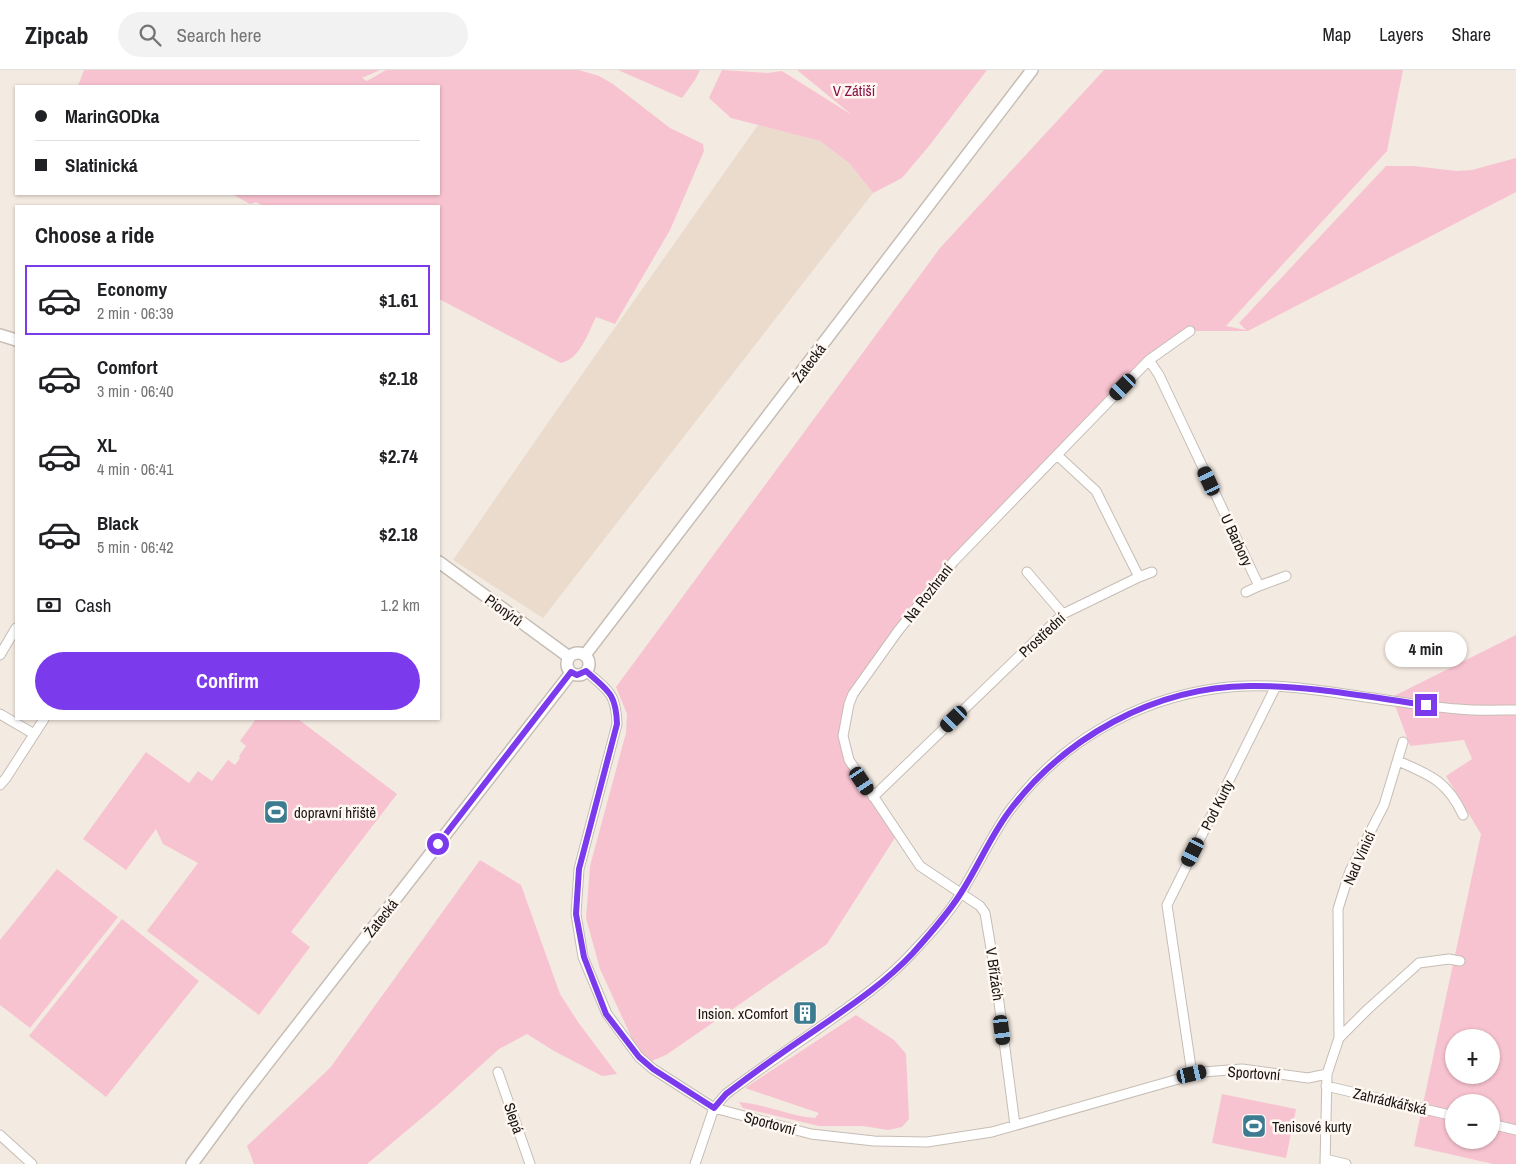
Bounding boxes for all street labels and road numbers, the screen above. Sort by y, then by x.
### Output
street label: Žatecká [787,339,831,387]
street label: U Barbory [1216,510,1259,570]
street label: Na Rozhraní [898,559,958,627]
street label: Pionýrů [481,589,527,631]
street label: Prostřední [1014,608,1070,662]
street label: Pod Kurty [1195,775,1239,834]
street label: Nad Vinicí [1338,827,1380,888]
street label: Žatecká [359,894,403,942]
street label: V Břízách [981,946,1009,1002]
street label: Sportovní [1227,1061,1282,1085]
street label: Zahrádkářská [1351,1082,1429,1120]
street label: Slepá [499,1100,529,1136]
street label: Sportovní [742,1106,799,1140]

